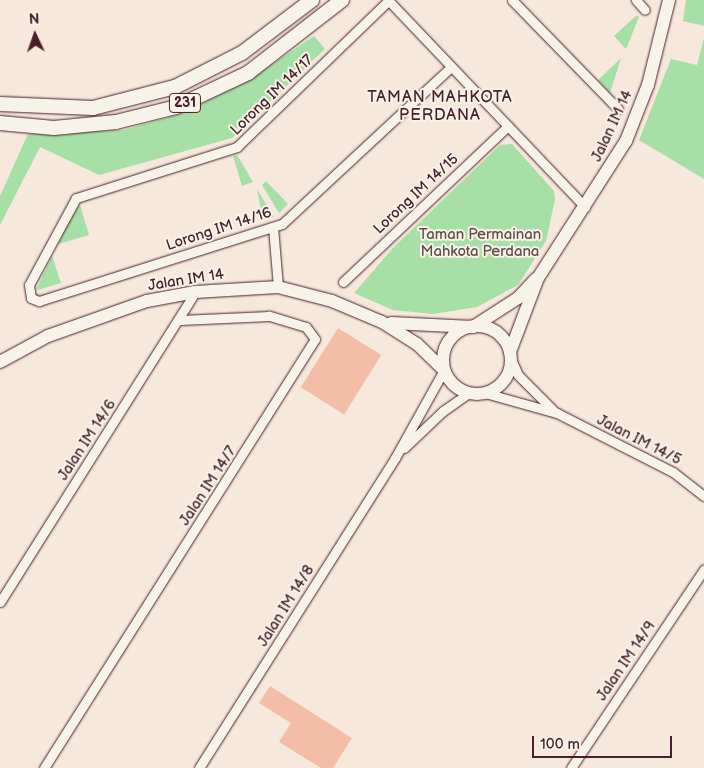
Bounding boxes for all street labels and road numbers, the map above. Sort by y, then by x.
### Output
street label: Lorong IM 14/17 [227,51,317,139]
street label: Jalan IM 14 [588,87,636,165]
road number: 231 [169,92,201,115]
street label: Lorong IM 14/15 [370,150,462,238]
street label: Lorong IM 14/16 [164,203,274,255]
street label: Jalan IM 14 [147,265,225,295]
street label: Jalan IM 14/6 [54,396,120,484]
street label: Jalan IM 14/5 [594,411,684,469]
street label: Jalan IM 14/7 [176,443,240,529]
street label: Jalan IM 14/8 [254,562,318,650]
street label: Jalan IM 14/9 [593,618,659,704]

